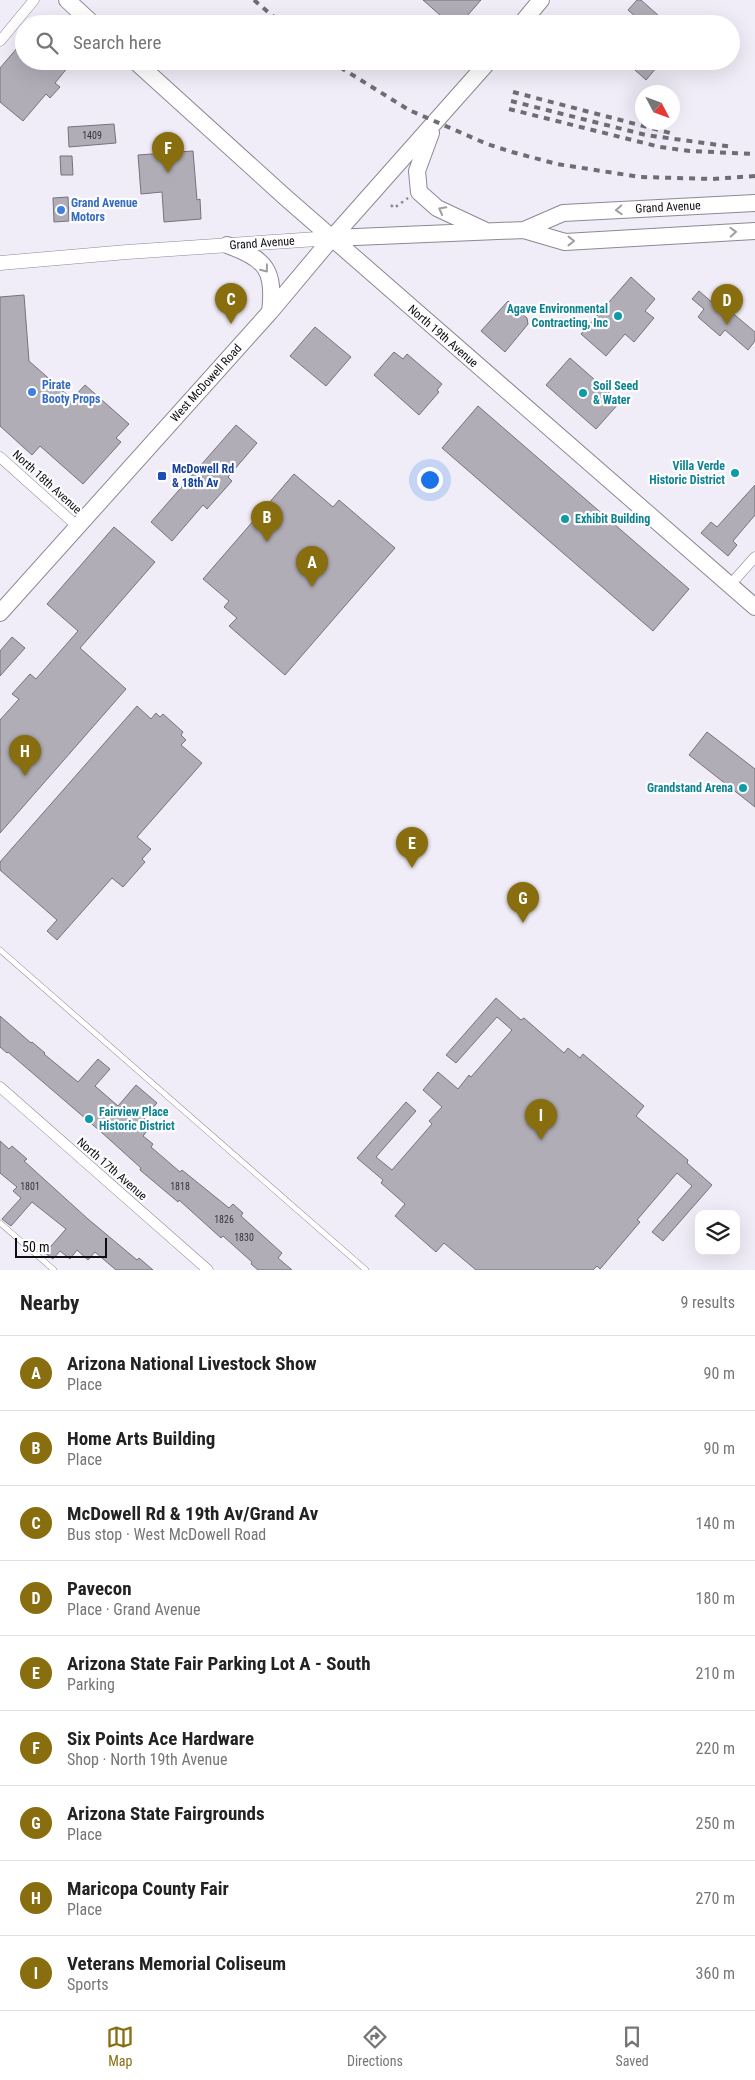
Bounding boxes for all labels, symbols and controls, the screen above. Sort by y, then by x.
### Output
search box [15,15,740,70]
icon: search [33,29,61,57]
text: Search here [73,31,161,54]
north arrow [635,85,680,130]
house number: 1409 [82,130,102,141]
pin: F [152,132,184,173]
place label: Grand Avenue Motors [71,196,138,224]
street label: Grand Avenue [635,198,701,216]
marker: Grand Avenue Motors [55,204,67,216]
one-way arrow [615,205,623,216]
one-way arrow [438,206,447,216]
one-way arrow [729,227,737,238]
street label: Grand Avenue [229,234,295,252]
one-way arrow [568,236,575,246]
one-way arrow [259,263,268,272]
pin: C [215,283,247,324]
pin: D [711,284,743,325]
street label: North 19th Avenue [405,302,481,370]
place label: Agave Environmental Contracting, Inc [507,302,608,330]
marker: Agave Environmental Contracting, Inc [612,310,624,322]
street label: West McDowell Road [167,341,245,425]
place label: Pirate Booty Props [42,378,101,406]
place label: Soil Seed & Water [593,379,638,407]
marker: Pirate Booty Props [26,386,38,398]
marker: Soil Seed & Water [577,387,589,399]
street label: North 18th Avenue [10,447,85,517]
place label: Villa Verde Historic District [649,459,725,487]
place label: McDowell Rd & 18th Av [172,462,234,490]
your location [417,467,443,493]
marker: Villa Verde Historic District [729,467,741,479]
marker: McDowell Rd & 18th Av [156,470,168,482]
pin: B [251,501,283,542]
place label: Exhibit Building [575,512,650,526]
marker: Exhibit Building [559,513,571,525]
pin: A [296,546,328,587]
pin: H [9,735,41,776]
place label: Grandstand Arena [647,781,733,795]
marker: Grandstand Arena [737,782,749,794]
pin: E [396,827,428,868]
pin: G [507,882,539,923]
pin: I [525,1099,557,1140]
place label: Fairview Place Historic District [99,1105,175,1133]
marker: Fairview Place Historic District [83,1113,95,1125]
street label: North 17th Avenue [74,1135,150,1203]
house number: 1801 [20,1181,40,1192]
house number: 1818 [170,1181,190,1192]
map controls [695,1210,740,1255]
button: layers [695,1210,740,1255]
house number: 1826 [214,1214,234,1225]
house number: 1830 [234,1232,254,1243]
scale bar [15,1235,108,1258]
text: 50 m [22,1239,50,1255]
text: Nearby [20,1291,79,1315]
text: 9 results [680,1293,735,1312]
text: Arizona National Livestock Show [67,1352,316,1375]
text: A [31,1364,41,1383]
text: 90 m [703,1364,735,1383]
text: Place [67,1375,102,1394]
text: Home Arts Building [67,1427,215,1450]
text: B [32,1439,40,1458]
text: 90 m [703,1439,735,1458]
text: Place [67,1450,102,1469]
text: McDowell Rd & 19th Av/Grand Av [67,1502,318,1525]
text: C [31,1514,41,1533]
text: 140 m [696,1514,735,1533]
text: Bus stop · West McDowell Road [67,1525,266,1544]
text: Pavecon [67,1577,132,1600]
text: D [31,1589,41,1608]
text: 180 m [696,1589,735,1608]
text: Place · Grand Avenue [67,1600,200,1619]
text: Arizona State Fair Parking Lot A - South [67,1652,371,1675]
text: E [32,1664,40,1683]
text: 210 m [696,1664,735,1683]
text: Parking [67,1675,115,1694]
text: Six Points Ace Hardware [67,1727,254,1750]
text: F [32,1739,40,1758]
text: 220 m [696,1739,735,1758]
text: Shop · North 19th Avenue [67,1750,228,1769]
text: Arizona State Fairgrounds [67,1802,265,1825]
text: G [31,1814,41,1833]
text: 250 m [696,1814,735,1833]
text: Place [67,1825,102,1844]
text: Maricopa County Fair [67,1877,229,1900]
text: H [31,1889,41,1908]
text: 270 m [696,1889,735,1908]
text: Place [67,1900,102,1919]
text: Veterans Memorial Coliseum [67,1952,286,1975]
text: I [34,1964,38,1983]
text: 360 m [696,1964,735,1983]
text: Sports [67,1975,109,1994]
tab: Map [106,2023,134,2069]
tab: Directions [347,2023,403,2069]
tab: Saved [615,2023,649,2069]

